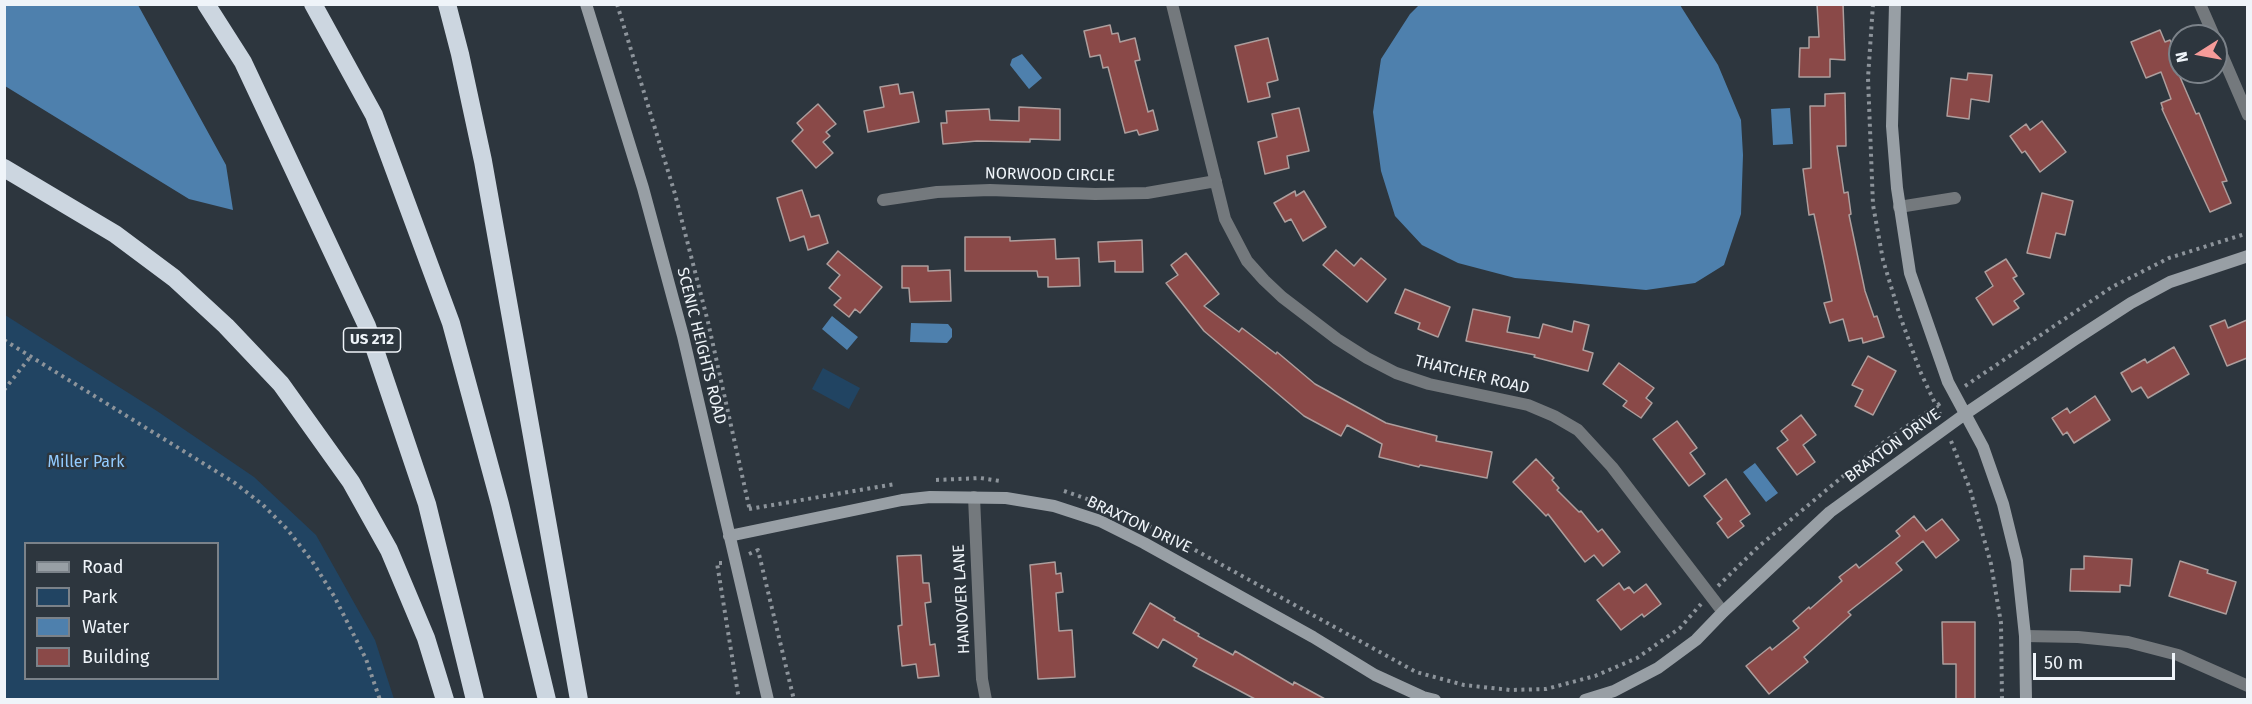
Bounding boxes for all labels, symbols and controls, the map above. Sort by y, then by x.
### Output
north arrow [2168,24,2228,84]
text: N [2171,50,2192,64]
street label: NORWOOD CIRCLE [985,164,1115,186]
street label: SCENIC HEIGHTS ROAD [672,266,730,426]
road number: US 212 [344,328,400,352]
street label: THATCHER ROAD [1413,351,1531,399]
street label: BRAXTON DRIVE [1842,405,1944,487]
park label: Miller Park [48,453,124,473]
street label: BRAXTON DRIVE [1084,492,1194,558]
legend [24,542,219,680]
street label: HANOVER LANE [950,544,974,654]
text: Road [82,556,124,578]
text: Park [82,586,117,608]
text: Water [82,616,129,638]
scale bar [2036,641,2178,679]
text: Building [82,646,149,668]
text: 50 m [2044,652,2083,674]

